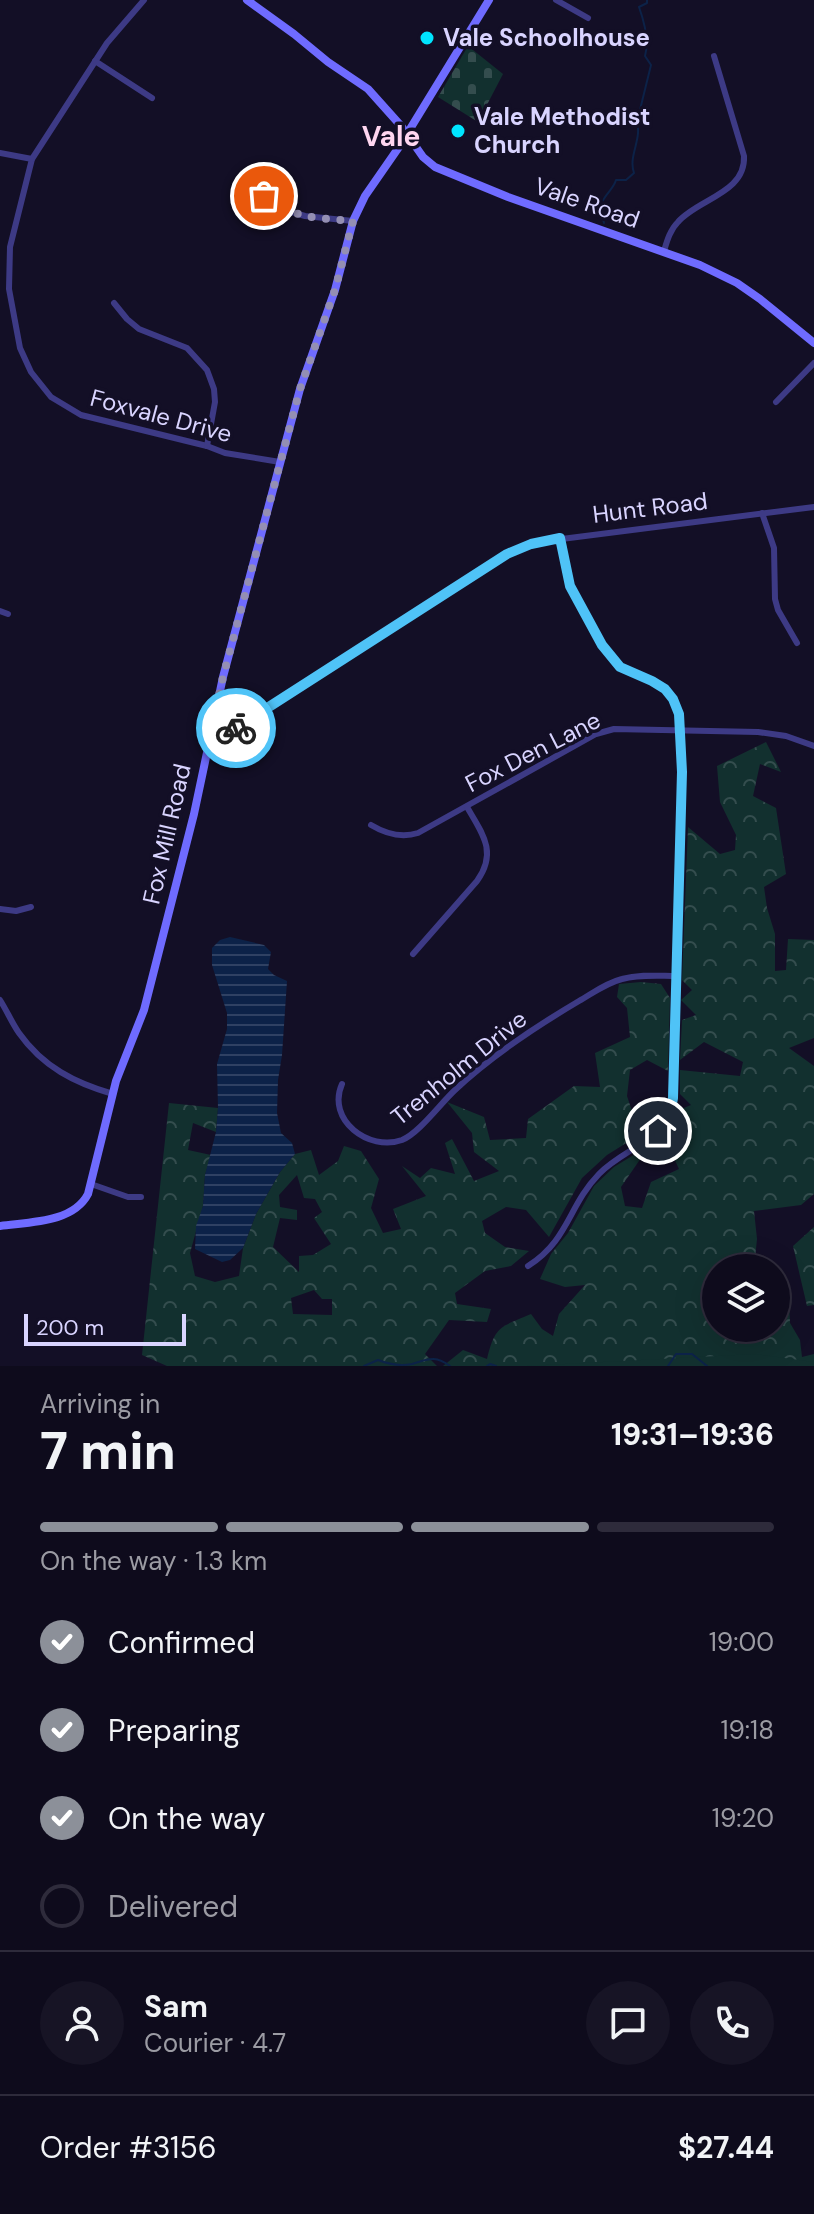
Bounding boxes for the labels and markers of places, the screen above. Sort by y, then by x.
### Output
place label: Vale Schoolhouse [443,22,650,53]
marker: Vale Schoolhouse [418,29,436,47]
place label: Vale Methodist Church [474,101,650,160]
marker: Vale Methodist Church [449,122,467,140]
pin [230,162,298,230]
pin [624,1097,692,1165]

